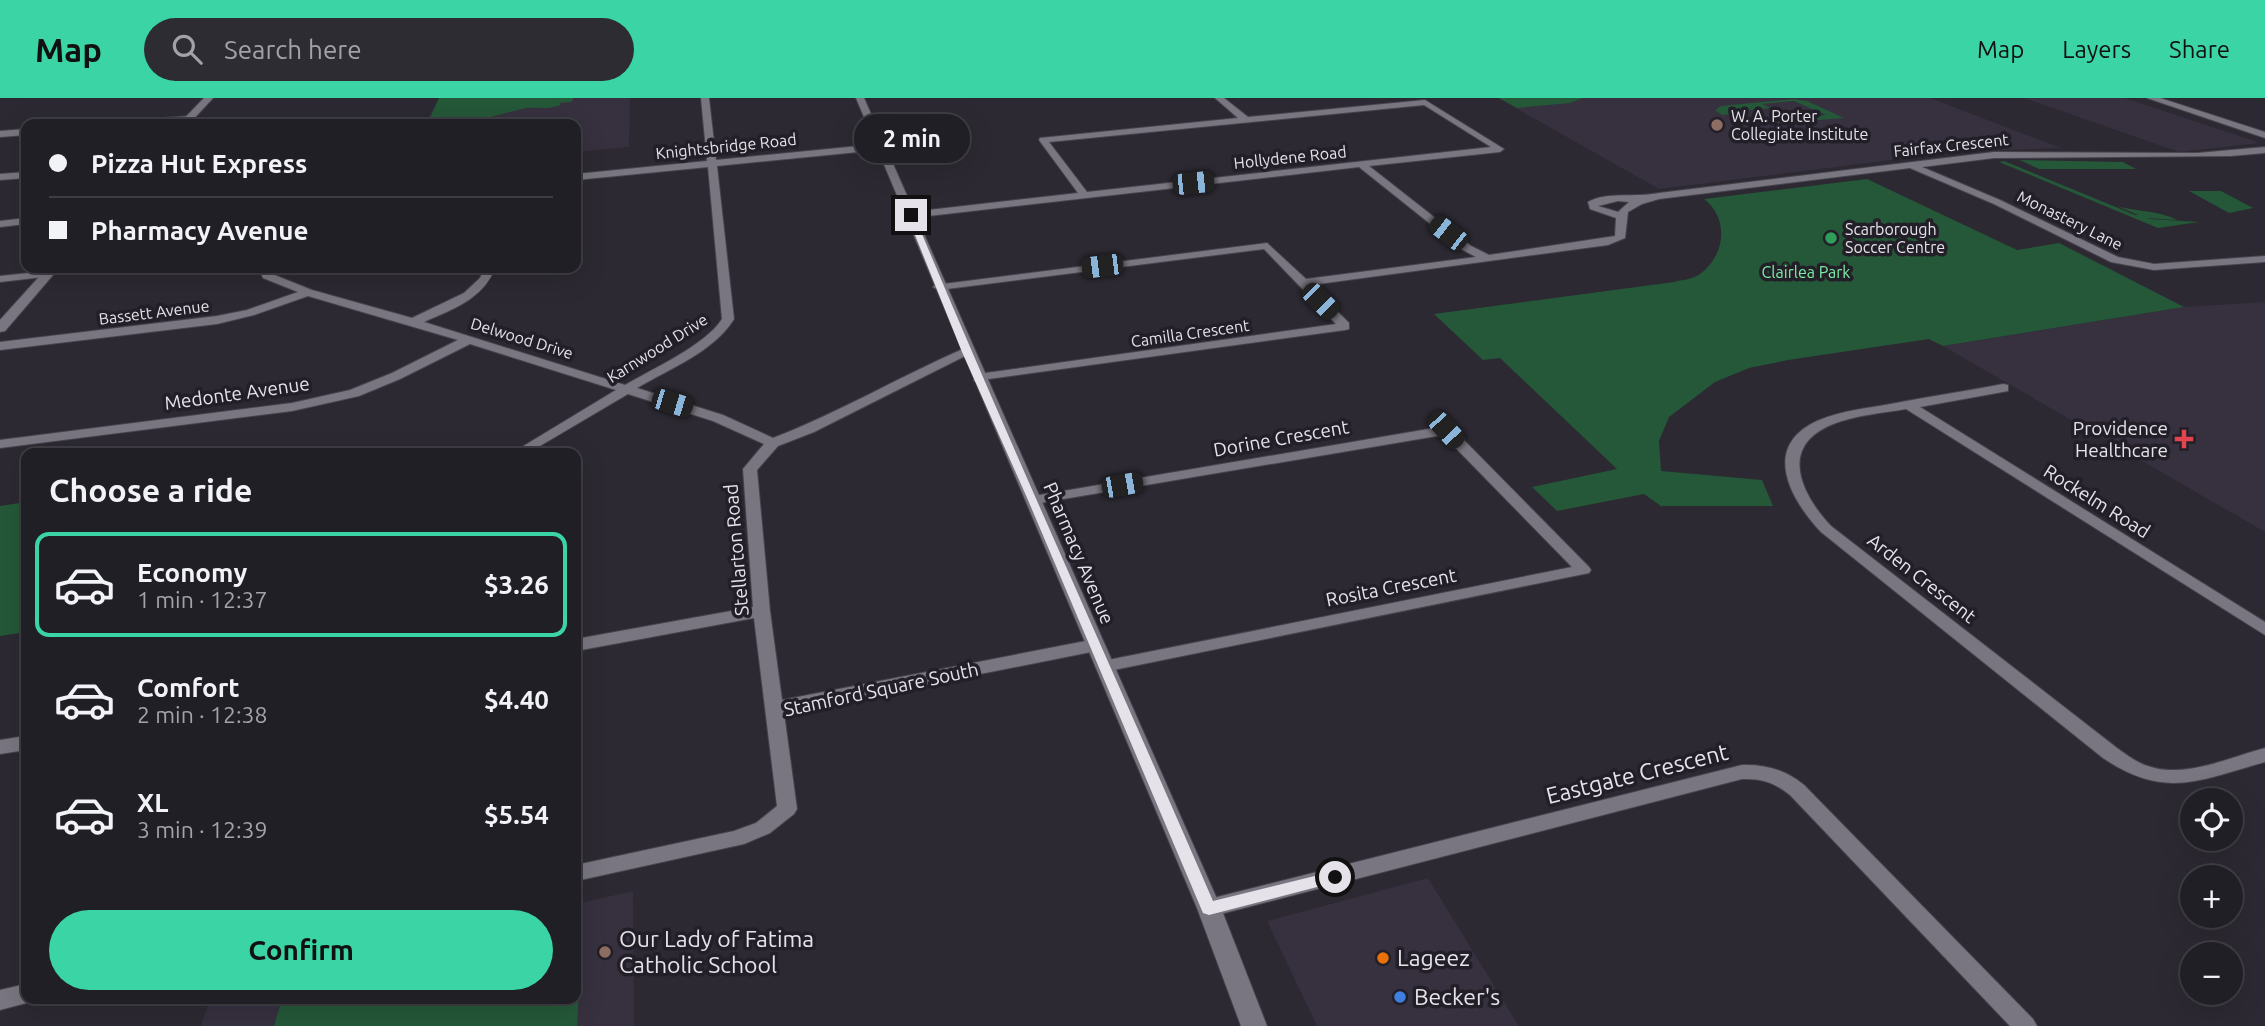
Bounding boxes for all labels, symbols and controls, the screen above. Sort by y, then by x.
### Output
search box [144,18,634,81]
icon: search [168,30,206,68]
text: Map [35,31,102,68]
text: Search here [224,35,362,64]
text: Map [1977,36,2024,63]
text: Layers [2062,36,2131,63]
text: Share [2169,36,2230,63]
place label: W. A. Porter Collegiate Institute [1731,107,1868,143]
callout: 2 min [853,114,969,162]
marker: W. A. Porter Collegiate Institute [1709,117,1725,133]
text: 2 min [883,126,941,151]
street label: Knightsbridge Road [655,130,797,162]
street label: Fairfax Crescent [1893,130,2010,160]
street label: Hollydene Road [1233,142,1347,172]
text: Pizza Hut Express [91,149,307,178]
car [1172,170,1215,196]
street label: Monastery Lane [2014,187,2126,253]
route end [895,199,927,231]
car [1425,212,1472,254]
text: Pharmacy Avenue [91,216,308,245]
place label: Scarborough Soccer Centre [1845,220,1945,256]
marker: Scarborough Soccer Centre [1823,230,1839,246]
car [1080,253,1125,279]
park label: Clairlea Park [1762,263,1850,281]
car [1298,279,1343,323]
street label: Bassett Avenue [98,296,210,328]
street label: Karnwood Drive [603,310,711,386]
street label: Delwood Drive [469,314,575,362]
street label: Camilla Crescent [1130,316,1251,350]
street label: Medonte Avenue [163,372,311,414]
car [649,387,696,419]
car [1424,407,1469,453]
street label: Dorine Crescent [1212,415,1351,461]
place label: Providence Healthcare [2073,417,2168,461]
marker: Providence Healthcare [2174,429,2194,449]
street label: Rockelm Road [2040,460,2154,542]
car [1100,471,1145,499]
text: Choose a ride [49,472,252,508]
street label: Pharmacy Avenue [1039,479,1119,627]
street label: Stellarton Road [719,483,753,617]
street label: Arden Crescent [1863,529,1981,627]
icon: car [53,553,116,616]
text: Economy [137,558,247,587]
street label: Rosita Crescent [1324,563,1459,610]
text: $3.26 [484,570,549,599]
text: 1 min · 12:37 [137,587,268,612]
street label: Stamford Square South [782,658,980,720]
icon: car [53,668,116,731]
text: Comfort [137,673,240,702]
text: $4.40 [484,685,549,714]
text: 2 min · 12:38 [137,702,268,727]
street label: Eastgate Crescent [1543,739,1730,808]
icon: car [53,783,116,846]
text: XL [137,788,168,817]
map controls [2180,788,2243,1005]
button: locate [2180,788,2243,851]
text: $5.54 [484,800,549,829]
text: 3 min · 12:39 [137,817,268,842]
route start [1319,861,1351,893]
button: + [2180,865,2243,928]
button: Confirm [49,910,553,990]
place label: Our Lady of Fatima Catholic School [619,926,814,977]
button: − [2180,942,2243,1005]
marker: Our Lady of Fatima Catholic School [597,944,613,960]
place label: Lageez [1397,945,1470,970]
marker: Lageez [1375,950,1391,966]
place label: Becker's [1414,984,1500,1009]
marker: Becker's [1392,989,1408,1005]

